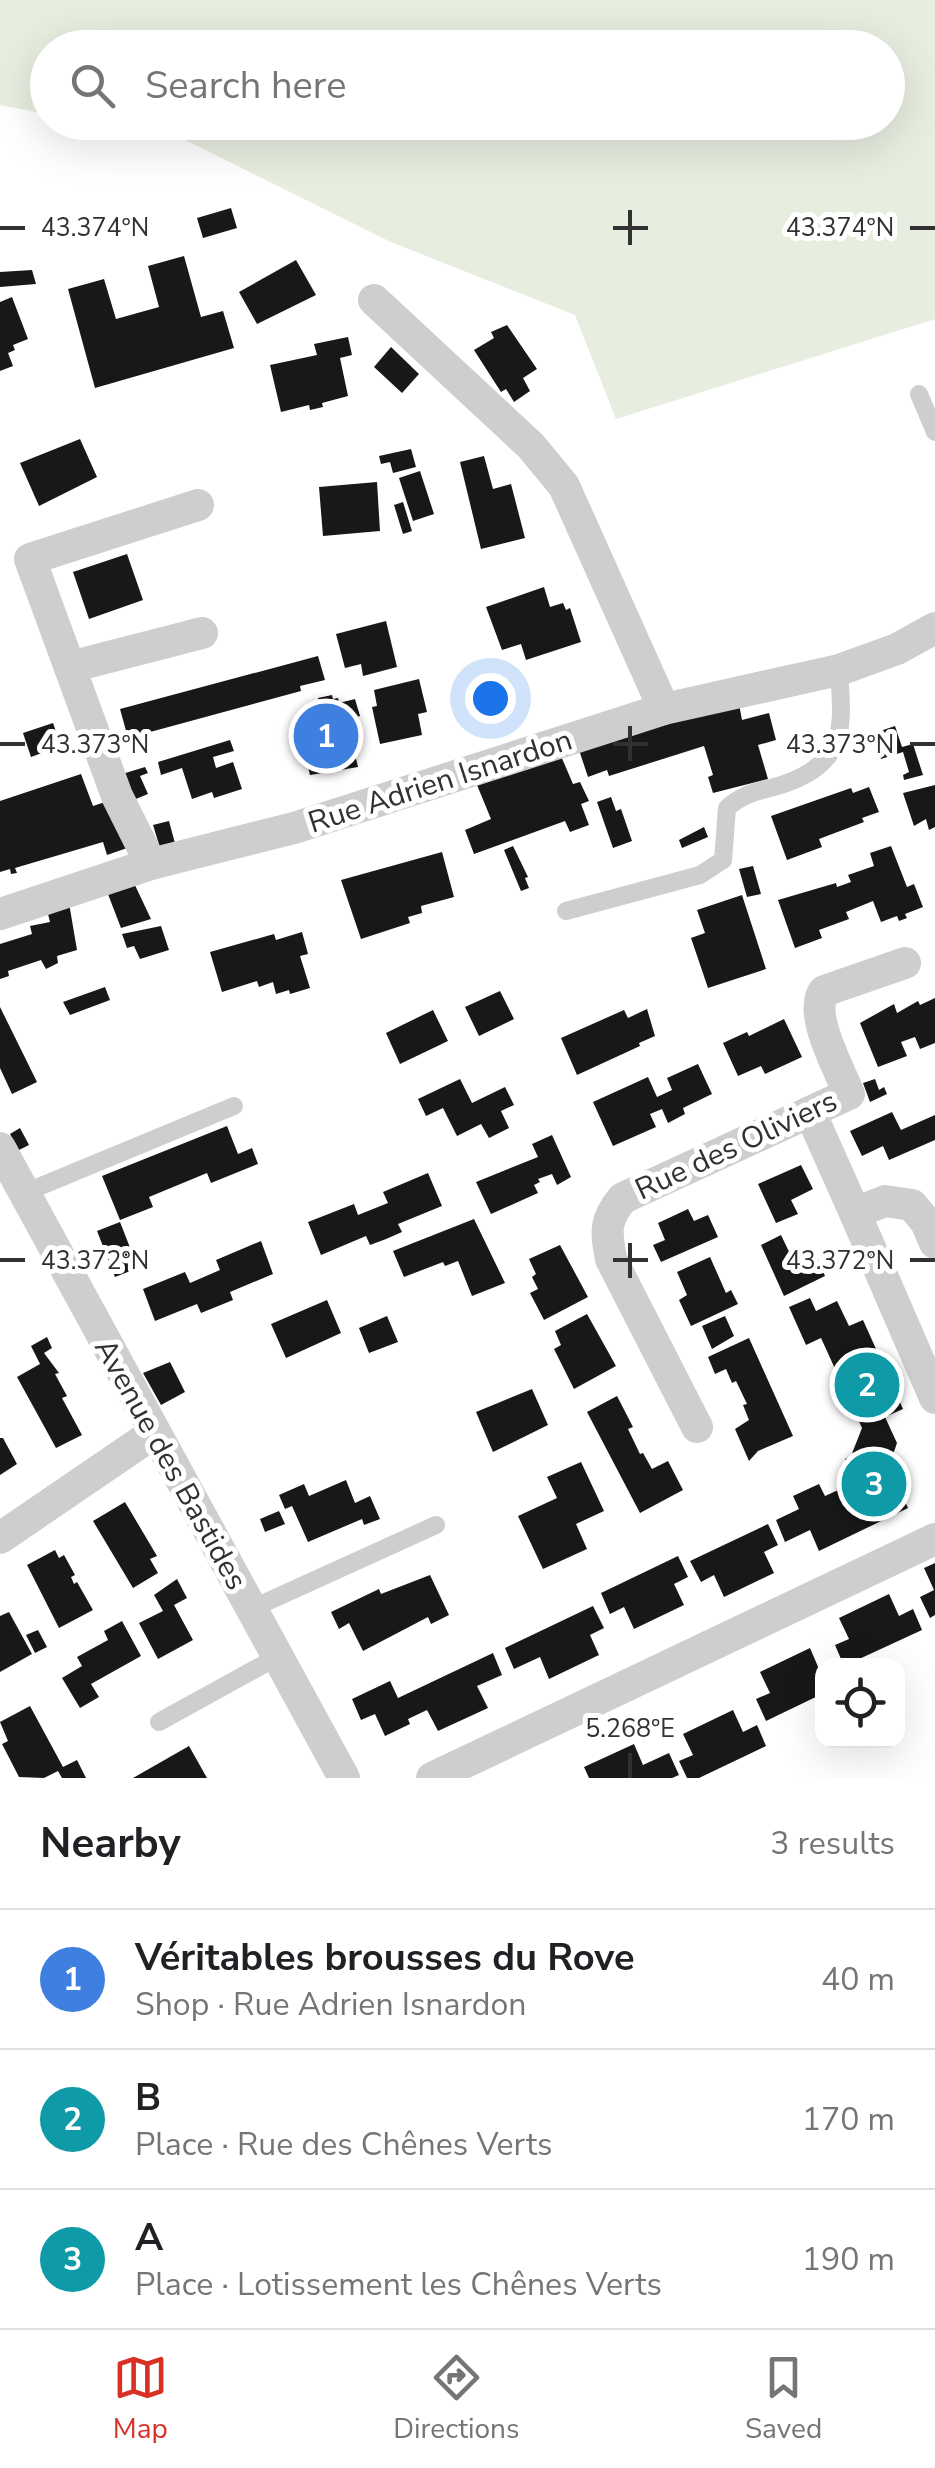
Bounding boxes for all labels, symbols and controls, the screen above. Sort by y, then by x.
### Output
search box [30,30,905,140]
icon: search [65,58,120,113]
text: Search here [145,60,346,111]
text: 43.374°N [41,211,149,245]
text: 43.374°N [786,211,894,245]
your location [465,673,516,724]
pin: 1 [294,698,358,774]
street label: Rue Adrien Isnardon [303,719,577,843]
text: 43.373°N [41,728,149,762]
text: 43.373°N [786,728,894,762]
street label: Rue des Oliviers [629,1081,844,1210]
text: 43.372°N [41,1244,149,1278]
text: 43.372°N [786,1244,894,1278]
street label: Avenue des Bastides [84,1331,257,1597]
pin: 2 [834,1348,900,1422]
pin: 3 [842,1446,906,1522]
map controls [815,1658,905,1748]
button: locate [815,1658,905,1748]
text: 5.268°E [585,1712,675,1746]
text: Nearby [40,1815,181,1872]
text: 3 results [770,1822,895,1865]
text: Véritables brousses du Rove [135,1932,635,1983]
text: 1 [63,1958,82,2001]
text: 40 m [821,1958,895,2001]
text: Shop · Rue Adrien Isnardon [135,1983,526,2026]
text: B [135,2072,161,2123]
text: 2 [63,2098,82,2141]
text: 170 m [802,2098,895,2141]
text: Place · Rue des Chênes Verts [135,2123,553,2166]
text: A [135,2212,163,2263]
text: 3 [63,2238,82,2281]
text: 190 m [802,2238,895,2281]
text: Place · Lotissement les Chênes Verts [135,2263,662,2306]
tab: Map [113,2350,168,2448]
tab: Directions [393,2350,519,2448]
tab: Saved [745,2350,822,2448]

